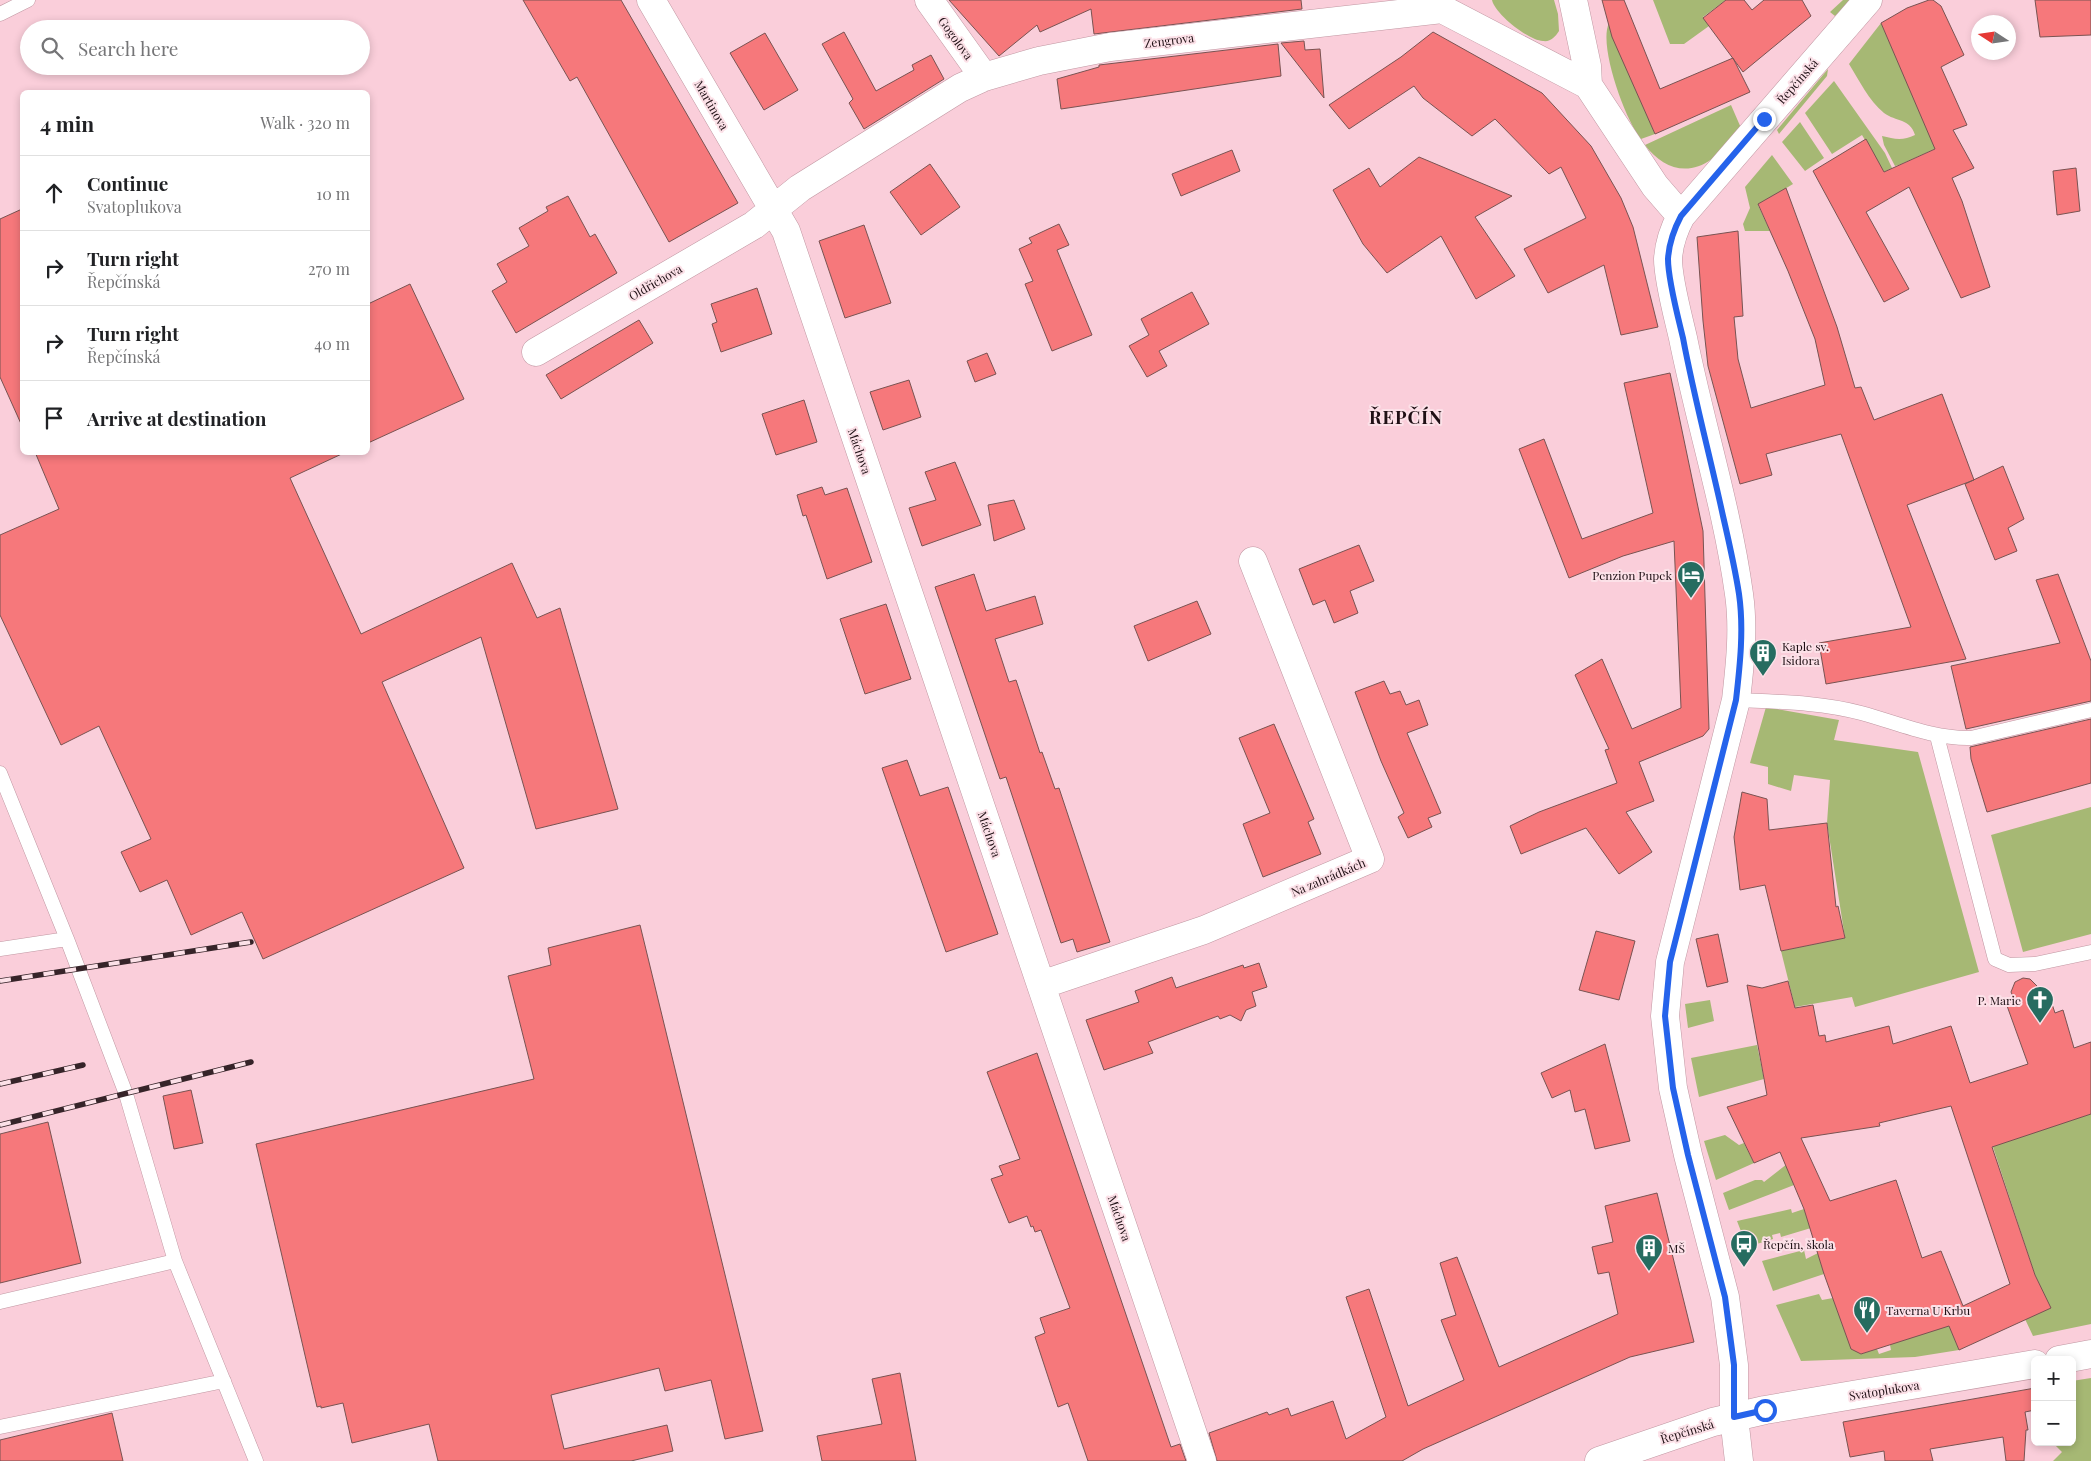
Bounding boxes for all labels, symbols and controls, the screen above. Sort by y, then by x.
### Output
street label: Gogolova [935,13,977,63]
north arrow [1971,15,2016,60]
search box [20,20,370,75]
street label: Zengrova [1143,29,1195,51]
icon: search [38,34,66,62]
text: Search here [78,35,178,61]
street label: Řepčínská [1773,55,1821,107]
street label: Martinova [691,77,733,133]
route end [1753,108,1776,131]
text: 4 min [40,109,94,137]
text: Walk · 320 m [260,112,350,133]
text: Continue [87,170,168,196]
icon: ahead [40,179,68,207]
text: 10 m [316,183,350,204]
text: Svatoplukova [87,196,182,217]
text: Turn right [87,245,179,271]
icon: right [40,254,68,282]
text: 270 m [308,258,350,279]
street label: Oldřichova [625,260,685,304]
text: Řepčínská [87,271,161,292]
text: Turn right [87,320,179,346]
icon: right [40,329,68,357]
text: 40 m [314,333,350,354]
text: Řepčínská [87,346,161,367]
icon: arrive [40,404,68,432]
text: Arrive at destination [87,405,267,431]
district label: ŘEPČÍN [1369,405,1443,429]
street label: Máchova [845,426,875,476]
hotel icon: Penzion Pupek [1676,560,1706,599]
place label: Penzion Pupek [1592,567,1672,583]
building icon: Kaple sv. Isidora [1748,638,1778,677]
place label: Kaple sv. Isidora [1782,638,1829,668]
street label: Máchova [975,809,1005,859]
street label: Na zahrádkách [1288,854,1368,900]
church icon: P. Marie [2025,985,2055,1024]
place label: P. Marie [1978,992,2021,1008]
street label: Máchova [1105,1193,1135,1243]
bus stop icon: Řepčín, škola [1729,1229,1759,1268]
building icon: MŠ [1634,1233,1664,1272]
place label: Řepčín, škola [1763,1236,1834,1252]
place label: MŠ [1668,1240,1685,1256]
restaurant icon: Taverna U Krbu [1852,1295,1882,1334]
place label: Taverna U Krbu [1886,1302,1970,1318]
map controls [2031,1356,2076,1446]
button: + [2031,1356,2076,1401]
street label: Svatoplukova [1848,1377,1920,1403]
route start [1754,1399,1777,1422]
button: − [2031,1401,2076,1446]
street label: Řepčínská [1658,1415,1716,1447]

